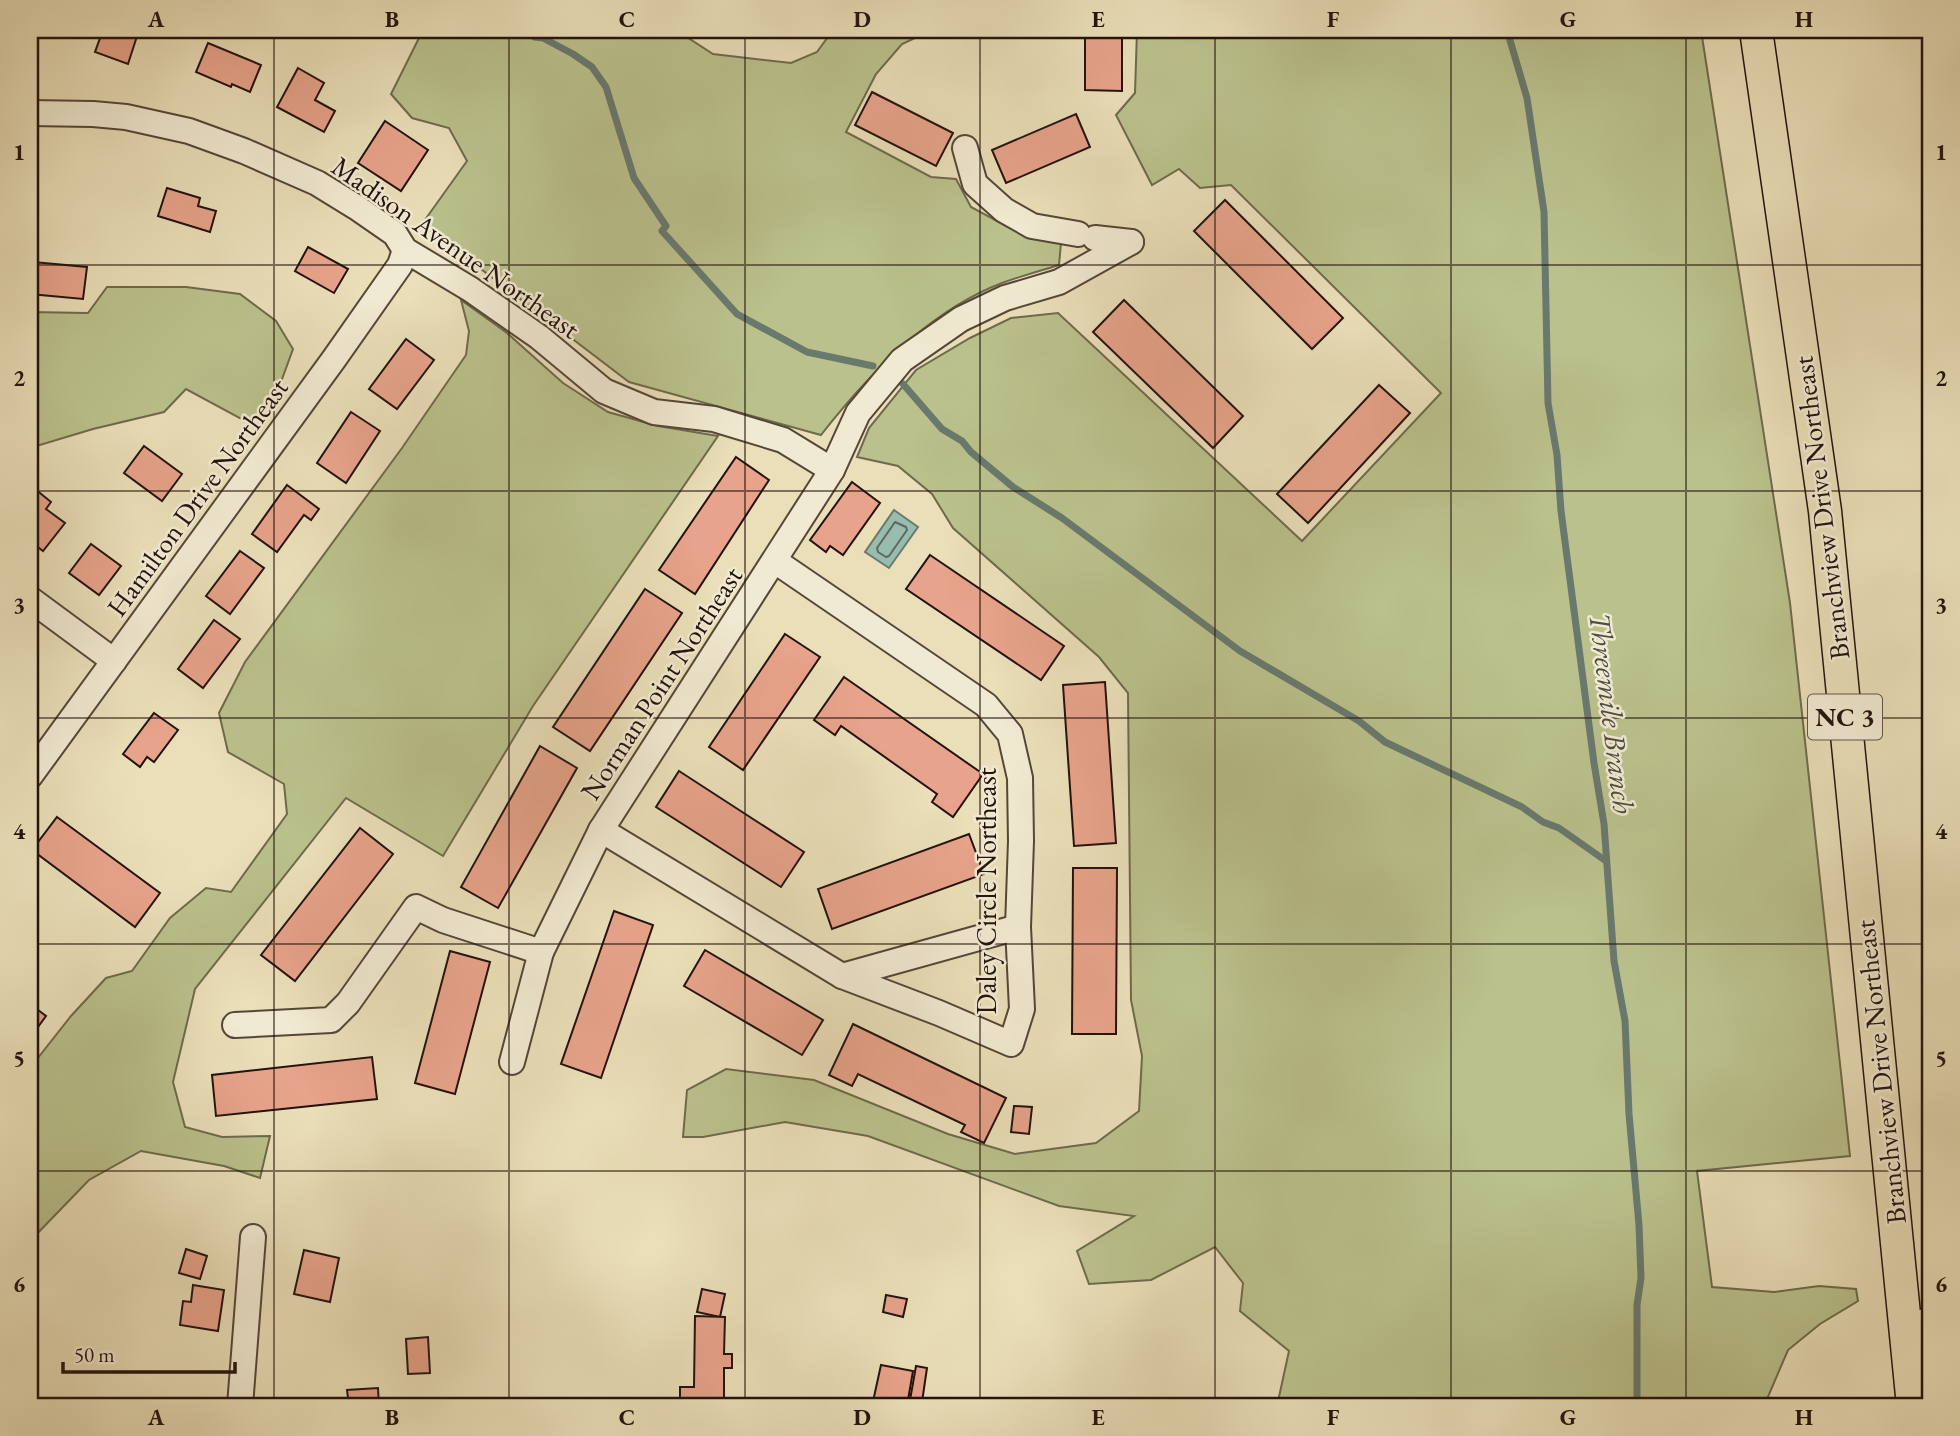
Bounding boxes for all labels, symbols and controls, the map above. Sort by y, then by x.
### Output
text: A [147,4,165,34]
text: B [385,4,399,34]
text: C [619,4,635,34]
text: D [853,4,871,34]
text: E [1091,4,1105,34]
text: F [1327,4,1340,34]
text: G [1560,4,1576,34]
text: H [1795,4,1813,34]
text: 1 [13,137,25,167]
text: 1 [1935,137,1947,167]
street label: Madison Avenue Northeast [325,148,587,346]
street label: Branchview Drive Northeast [1784,354,1857,662]
text: 2 [13,363,25,393]
text: 2 [1935,363,1947,393]
street label: Hamilton Drive Northeast [98,370,296,623]
street label: Norman Point Northeast [572,559,750,807]
text: 3 [13,590,25,620]
text: 3 [1935,590,1947,620]
water label: Threemile Branch [1580,610,1644,816]
road number: NC 3 [1808,694,1882,740]
street label: Daley Circle Northeast [968,767,1004,1015]
text: 4 [13,816,26,846]
text: 4 [1935,816,1948,846]
street label: Branchview Drive Northeast [1846,918,1914,1226]
text: 5 [13,1043,25,1073]
text: 5 [1935,1043,1947,1073]
text: 6 [13,1269,25,1299]
text: 6 [1935,1269,1947,1299]
scale bar [63,1331,234,1375]
text: 50 m [74,1341,115,1368]
text: A [147,1402,165,1432]
text: B [385,1402,399,1432]
text: C [619,1402,635,1432]
text: D [853,1402,871,1432]
text: E [1091,1402,1105,1432]
text: F [1327,1402,1340,1432]
text: G [1560,1402,1576,1432]
text: H [1795,1402,1813,1432]

